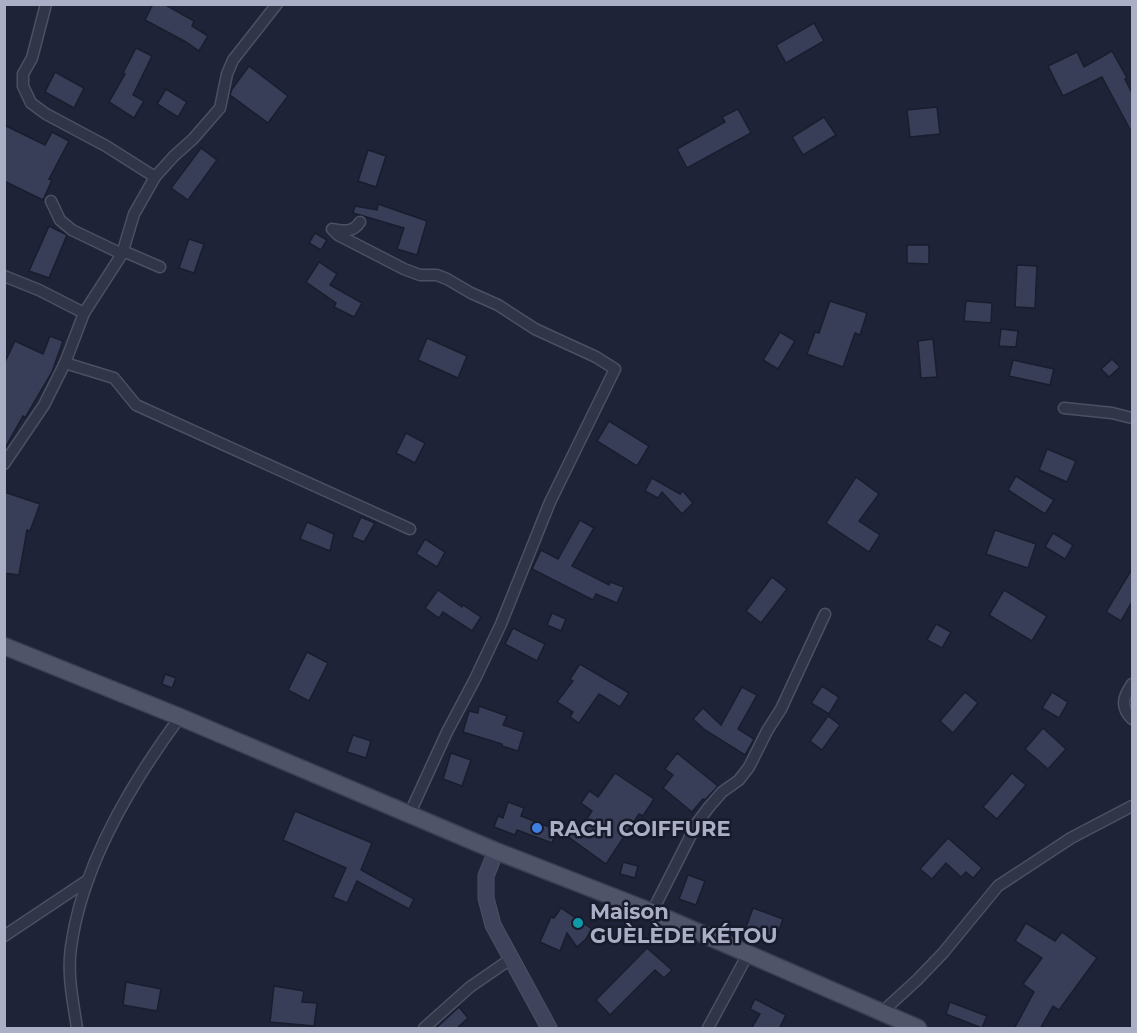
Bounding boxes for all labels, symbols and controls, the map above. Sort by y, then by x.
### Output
place label: RACH COIFFURE [549,816,731,841]
marker: RACH COIFFURE [530,821,544,835]
place label: Maison GUÈLÈDE KÉTOU [590,899,778,948]
marker: Maison GUÈLÈDE KÉTOU [571,916,585,930]

